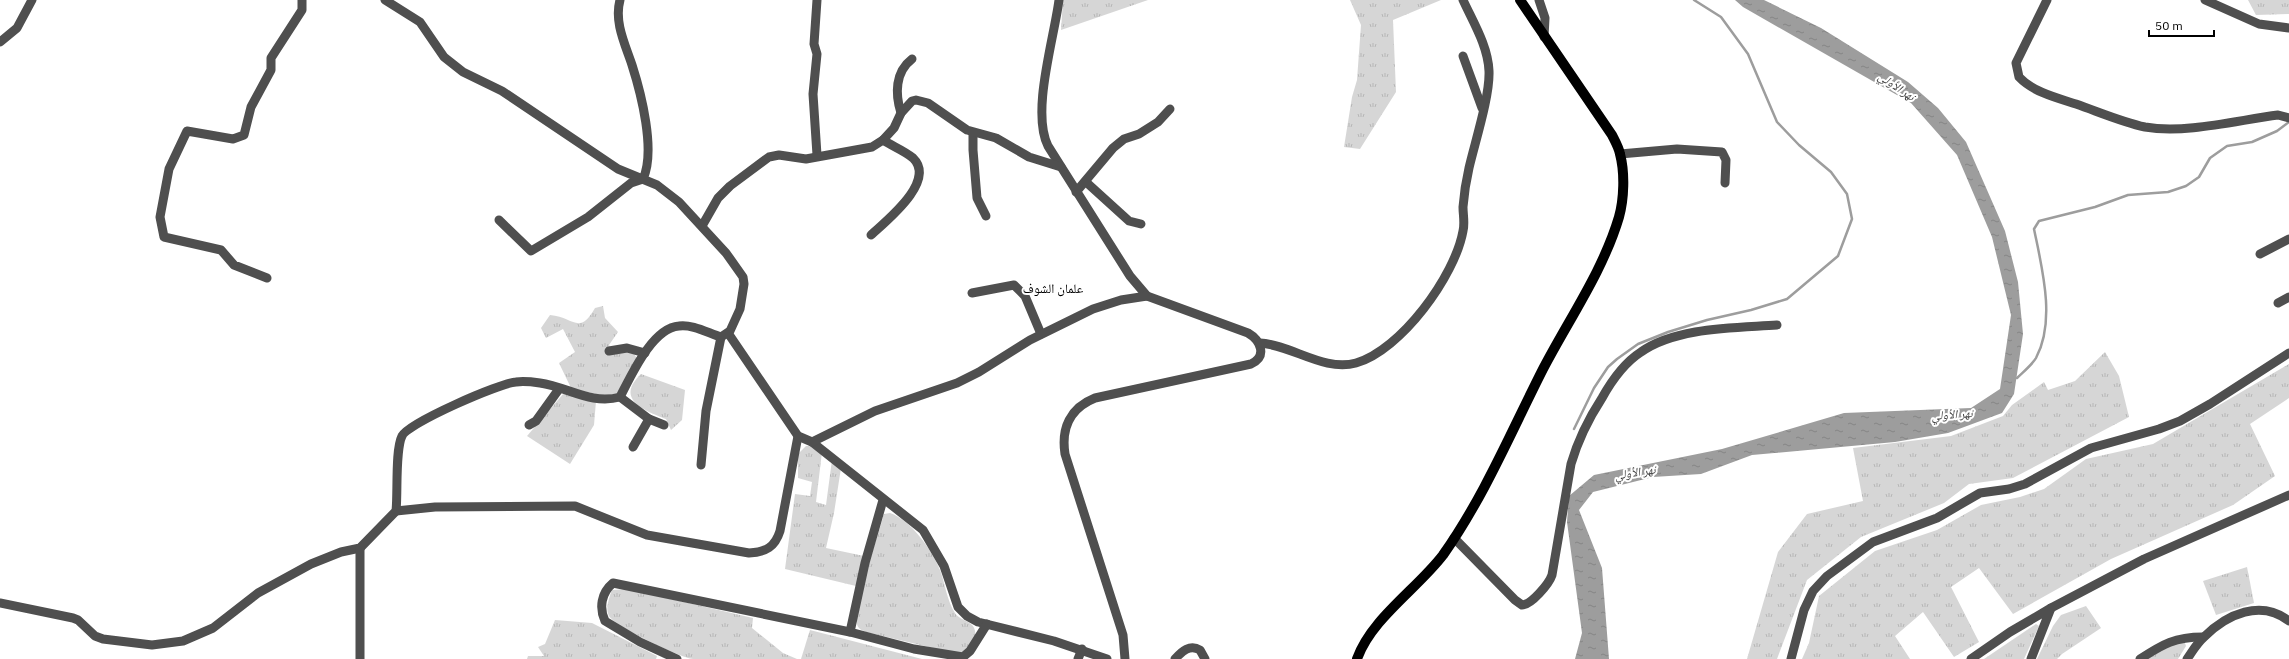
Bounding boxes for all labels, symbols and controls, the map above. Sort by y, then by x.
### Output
scale bar [2149,12,2214,38]
text: 50 m [2155,18,2183,33]
water label: نهر الأولي [1874,68,1920,108]
district label: علمان الشوف [1023,280,1084,297]
water label: نهر الأولي [1931,405,1976,426]
water label: نهر الأولي [1614,461,1659,486]

